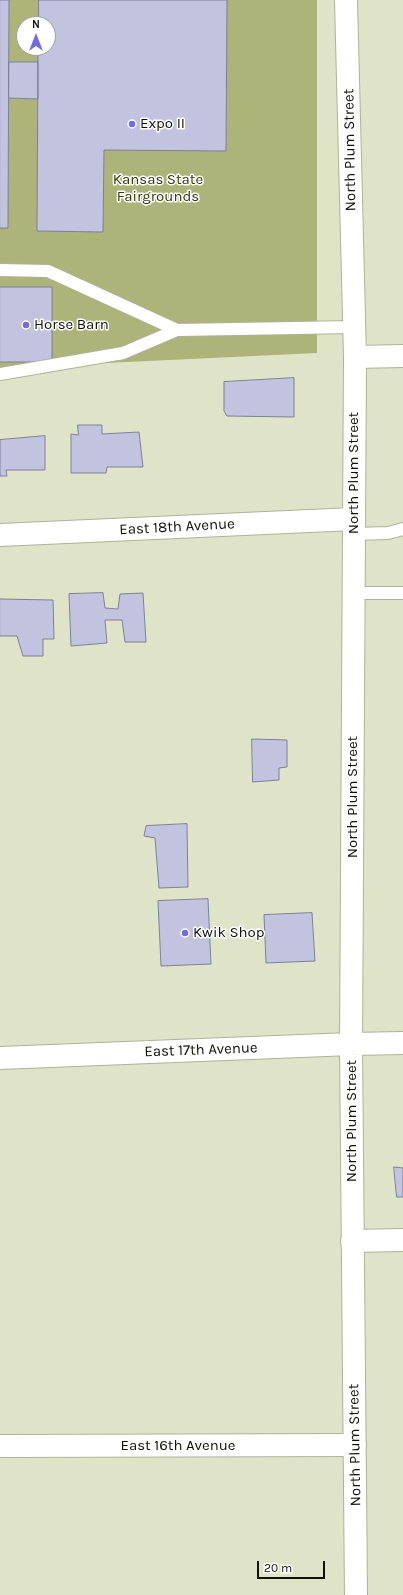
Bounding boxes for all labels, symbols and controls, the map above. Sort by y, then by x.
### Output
north arrow [16,16,56,56]
text: N [32,18,40,31]
street label: North Plum Street [340,89,360,211]
place label: Expo II [140,115,185,133]
marker: Expo II [127,119,137,129]
park label: Kansas State Fairgrounds [113,171,203,206]
place label: Horse Barn [34,316,109,334]
marker: Horse Barn [21,320,31,330]
street label: North Plum Street [345,412,363,534]
street label: East 18th Avenue [119,515,235,539]
street label: North Plum Street [344,736,362,858]
place label: Kwik Shop [193,924,265,942]
marker: Kwik Shop [180,928,190,938]
street label: East 17th Avenue [144,1039,258,1061]
street label: North Plum Street [343,1060,361,1182]
street label: North Plum Street [345,1384,365,1506]
street label: East 16th Avenue [121,1437,235,1455]
scale bar [259,1553,327,1579]
text: 20 m [264,1561,292,1575]

